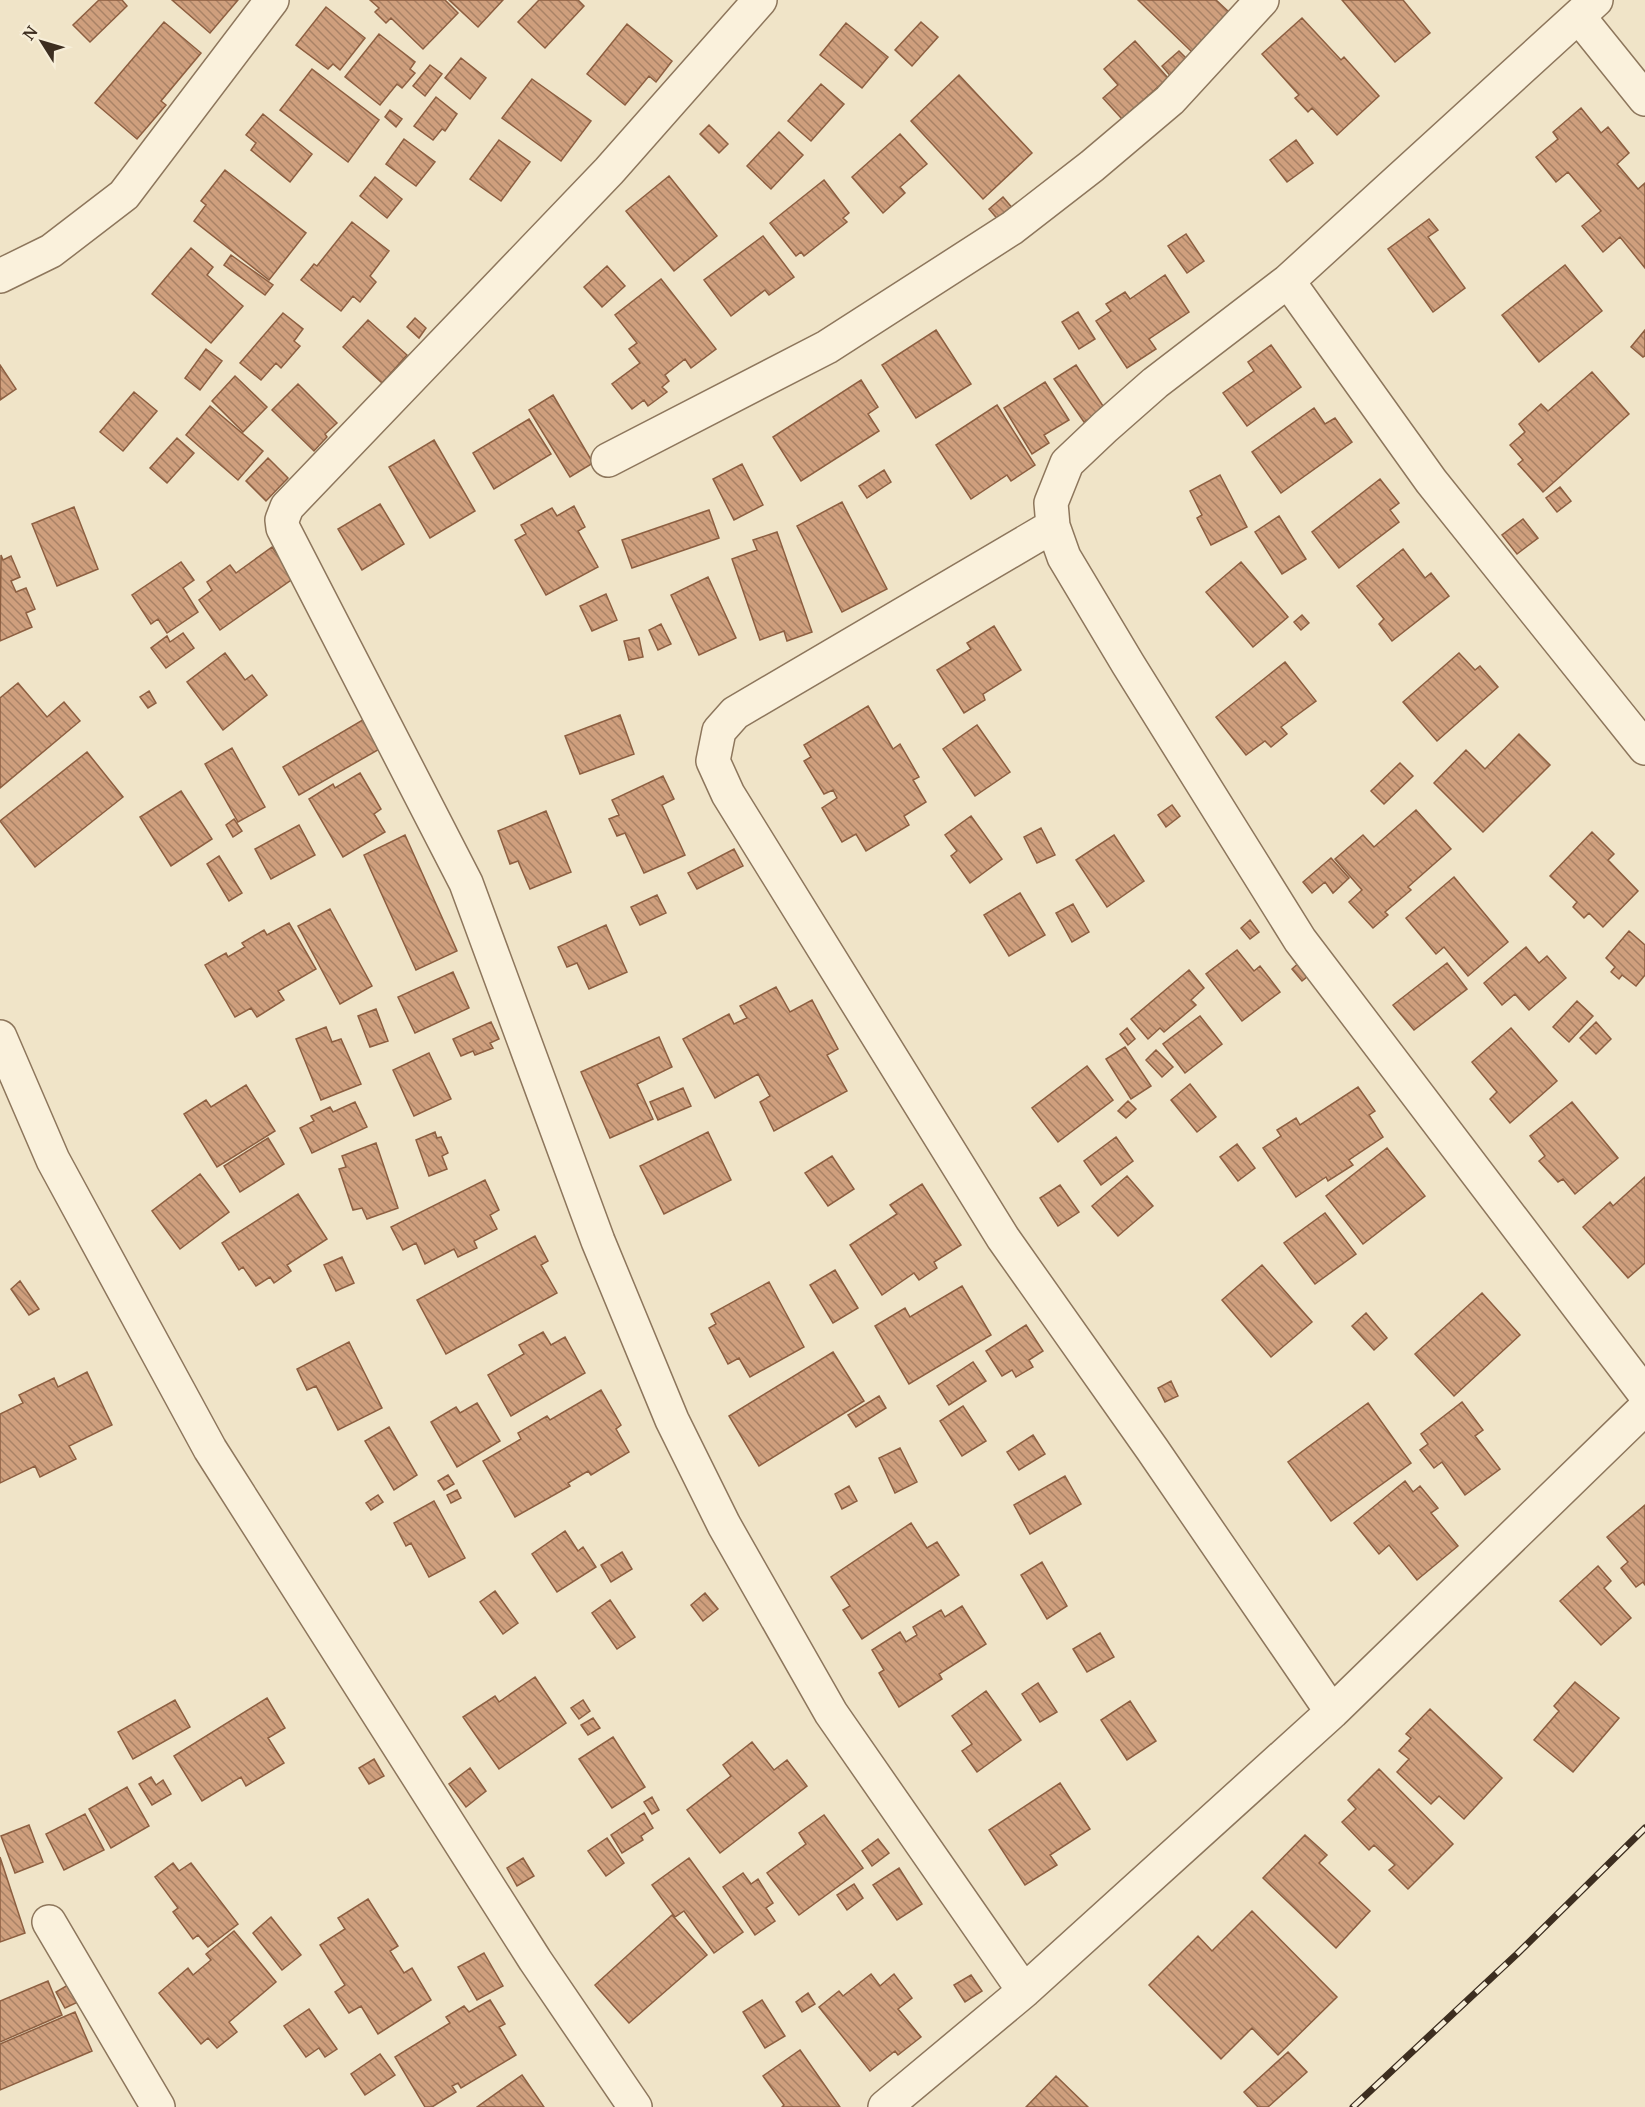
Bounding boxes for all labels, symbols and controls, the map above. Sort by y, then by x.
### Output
north arrow [12,12,72,72]
text: N [17,21,43,45]

